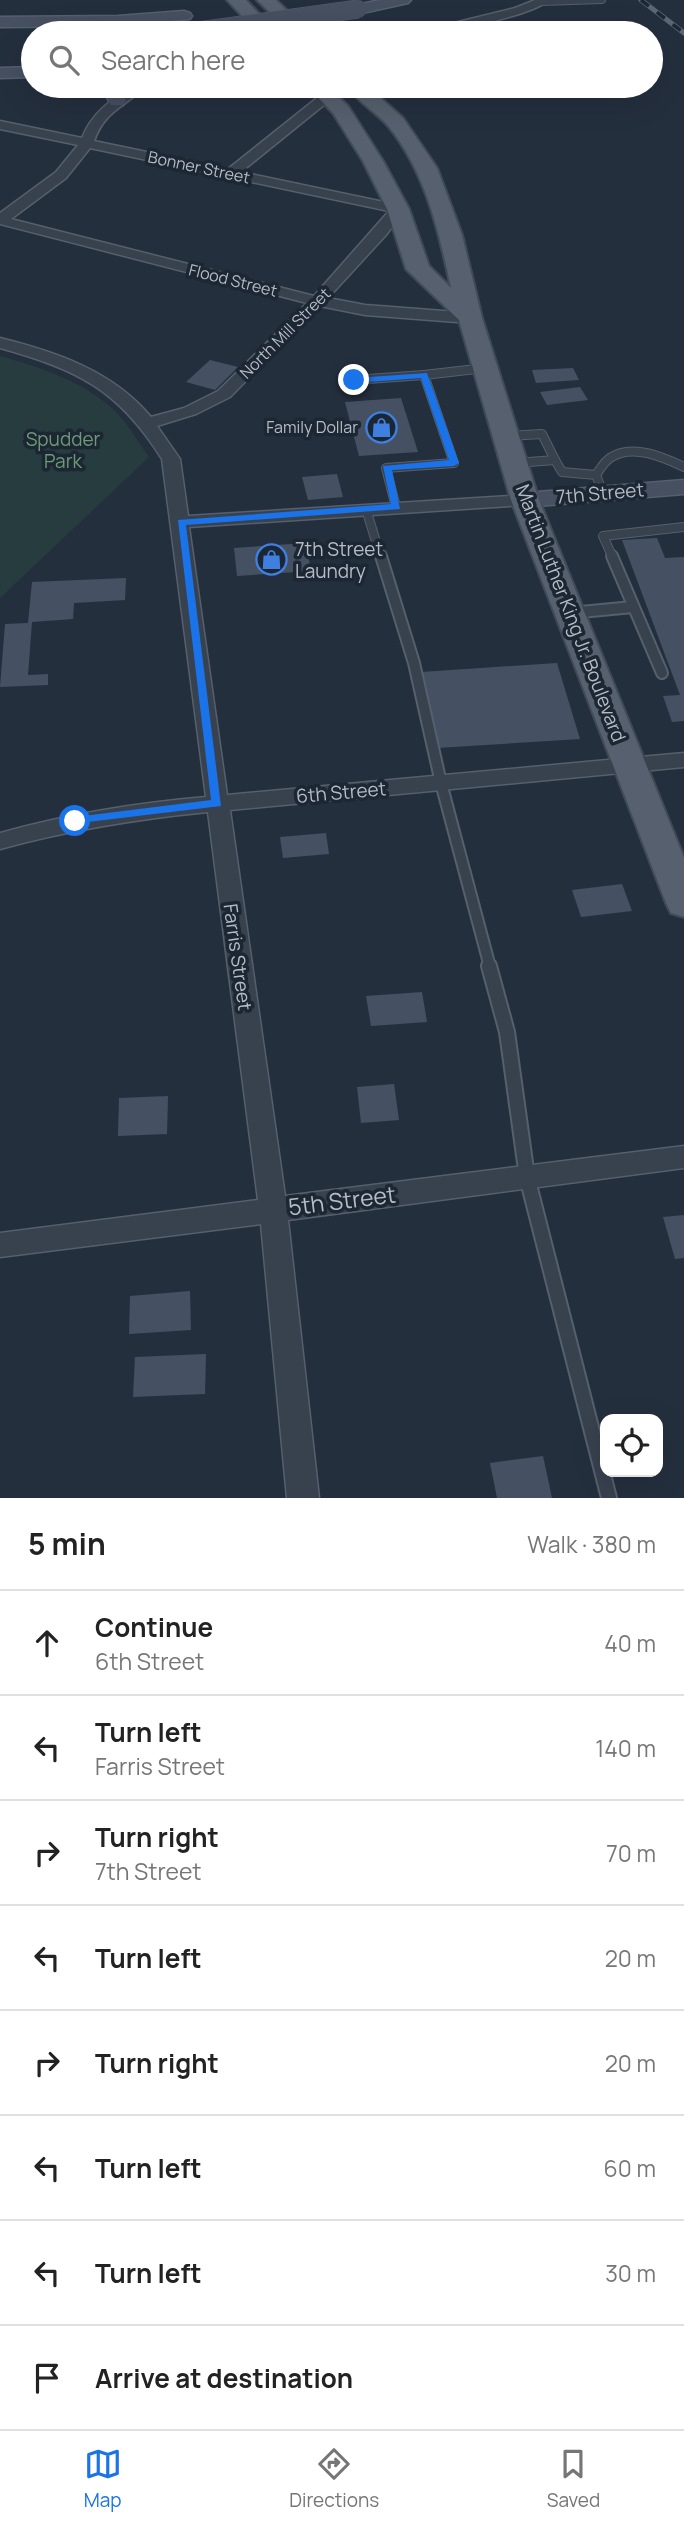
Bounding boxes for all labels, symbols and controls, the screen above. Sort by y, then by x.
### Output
search box [21,21,663,98]
icon: search [45,41,83,79]
text: Search here [101,42,246,78]
street label: Bonner Street [146,145,252,189]
street label: Flood Street [186,258,280,302]
street label: North Mill Street [235,283,335,383]
route end [338,364,369,395]
shop icon: Family Dollar [364,410,398,444]
place label: Family Dollar [266,416,358,438]
park label: Spudder Park [26,426,101,474]
street label: 7th Street [555,476,645,510]
street label: Martin Luther King Jr. Boulevard [510,481,632,745]
place label: 7th Street Laundry [295,536,383,584]
shop icon: 7th Street Laundry [255,543,289,577]
street label: 6th Street [295,775,387,809]
route start [59,805,90,836]
street label: Farris Street [218,902,258,1012]
street label: 5th Street [286,1178,398,1222]
map controls [600,1414,663,1477]
button: locate [600,1414,663,1477]
text: 5 min [28,1523,106,1564]
text: Walk · 380 m [527,1528,656,1560]
text: Continue [95,1609,213,1645]
icon: ahead [28,1624,66,1662]
text: 40 m [604,1627,656,1659]
text: 6th Street [95,1645,204,1677]
text: Turn left [95,1714,202,1750]
icon: left [28,1729,66,1767]
text: 140 m [595,1732,656,1764]
text: Farris Street [95,1750,225,1782]
text: Turn right [95,1819,219,1855]
icon: right [28,1834,66,1872]
text: 70 m [606,1837,656,1869]
text: 7th Street [95,1855,202,1887]
icon: left [28,1939,66,1977]
text: Turn left [95,1940,202,1976]
text: 20 m [605,1942,656,1974]
icon: right [28,2044,66,2082]
text: Turn right [95,2045,219,2081]
text: 20 m [605,2047,656,2079]
icon: left [28,2149,66,2187]
text: Turn left [95,2150,202,2186]
text: 60 m [604,2152,656,2184]
icon: left [28,2254,66,2292]
text: Turn left [95,2255,202,2291]
text: 30 m [605,2257,656,2289]
icon: arrive [28,2359,66,2397]
text: Arrive at destination [95,2360,353,2396]
tab: Map [84,2445,122,2513]
tab: Directions [289,2445,379,2513]
tab: Saved [547,2445,600,2513]

